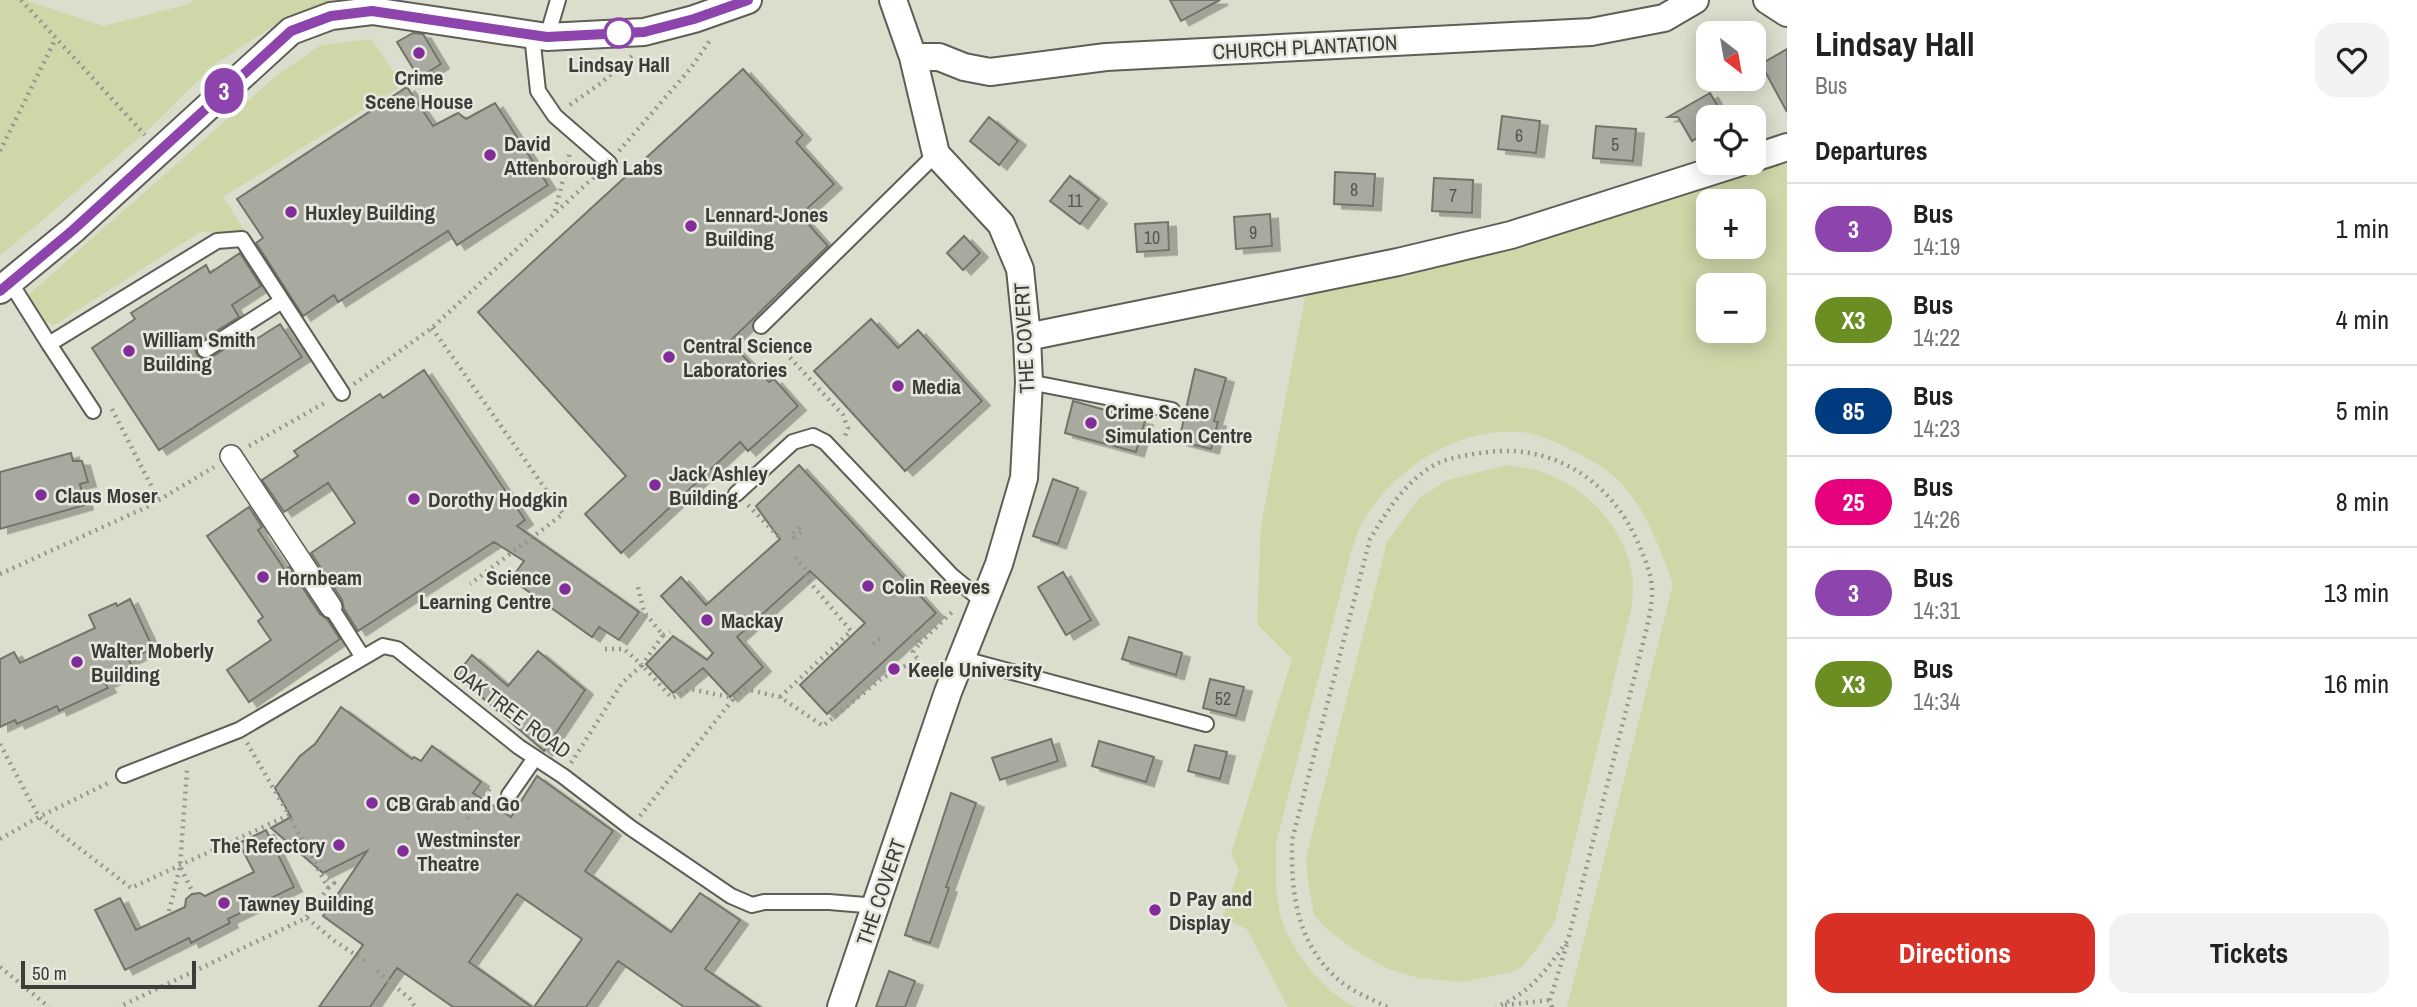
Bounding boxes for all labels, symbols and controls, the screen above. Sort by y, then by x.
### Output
marker: Lindsay Hall [604,18,634,48]
north arrow [1696,21,1766,91]
map controls [1696,21,1766,343]
text: Lindsay Hall [1815,22,1974,66]
button: heart [2315,23,2389,97]
street label: CHURCH PLANTATION [1212,28,1398,66]
marker: Crime Scene House [411,45,427,61]
place label: Lindsay Hall [568,50,670,79]
place label: Crime Scene House [365,63,473,116]
line badge: 3 [201,68,247,114]
text: Bus [1815,70,1848,101]
text: 3 [219,75,229,107]
button: locate [1696,105,1766,175]
house number: 6 [1515,123,1523,148]
place label: David Attenborough Labs [504,129,663,182]
house number: 5 [1611,132,1619,157]
text: Departures [1815,133,1928,168]
marker: David Attenborough Labs [482,147,498,163]
house number: 8 [1350,177,1358,202]
house number: 7 [1449,183,1457,208]
house number: 11 [1067,188,1083,213]
button: + [1696,189,1766,259]
text: Bus [1913,196,1953,231]
place label: Huxley Building [305,198,436,227]
place label: Lennard-Jones Building [705,200,828,253]
marker: Huxley Building [283,204,299,220]
text: 1 min [2336,211,2389,246]
text: 3 [1848,213,1859,245]
marker: Lennard-Jones Building [683,218,699,234]
house number: 9 [1249,220,1257,245]
house number: 10 [1144,225,1160,250]
text: 14:19 [1913,231,1960,262]
button: − [1696,273,1766,343]
street label: THE COVERT [1007,281,1041,394]
text: Bus [1913,287,1953,322]
text: 4 min [2336,302,2389,337]
text: X3 [1841,304,1866,336]
text: 14:22 [1913,322,1960,353]
place label: William Smith Building [143,325,256,378]
place label: Central Science Laboratories [683,331,812,384]
marker: William Smith Building [121,343,137,359]
marker: Central Science Laboratories [661,349,677,365]
place label: Media [912,372,961,401]
marker: Media [890,378,906,394]
text: Bus [1913,378,1953,413]
text: 5 min [2336,393,2389,428]
text: 85 [1843,395,1864,427]
place label: Crime Scene Simulation Centre [1105,397,1252,450]
text: 14:23 [1913,413,1960,444]
marker: Crime Scene Simulation Centre [1083,415,1099,431]
place label: Jack Ashley Building [669,459,768,512]
text: Bus [1913,469,1953,504]
marker: Jack Ashley Building [647,477,663,493]
place label: Claus Moser [55,481,158,510]
text: 8 min [2336,484,2389,519]
place label: Dorothy Hodgkin [428,485,568,514]
text: 25 [1843,486,1864,518]
marker: Claus Moser [33,487,49,503]
marker: Dorothy Hodgkin [406,491,422,507]
text: 14:26 [1913,504,1960,535]
text: Bus [1913,560,1953,595]
place label: Hornbeam [277,563,362,592]
place label: Science Learning Centre [419,563,551,616]
marker: Hornbeam [255,569,271,585]
place label: Colin Reeves [882,572,990,601]
text: 13 min [2324,575,2389,610]
text: 3 [1848,577,1859,609]
marker: Colin Reeves [860,578,876,594]
marker: Science Learning Centre [557,581,573,597]
text: 14:31 [1913,595,1960,626]
place label: Mackay [721,606,784,635]
marker: Mackay [699,612,715,628]
place label: Walter Moberly Building [91,636,214,689]
text: Bus [1913,651,1953,686]
marker: Walter Moberly Building [69,654,85,670]
place label: Keele University [908,655,1042,684]
street label: OAK TREE ROAD [447,657,577,765]
marker: Keele University [886,661,902,677]
text: 16 min [2324,666,2389,701]
text: X3 [1841,668,1866,700]
house number: 52 [1215,686,1231,711]
text: 14:34 [1913,686,1960,717]
place label: CB Grab and Go [386,789,520,818]
marker: CB Grab and Go [364,795,380,811]
place label: Westminster Theatre [417,825,520,878]
place label: The Refectory [210,831,325,860]
street label: THE COVERT [849,835,913,949]
marker: The Refectory [331,837,347,853]
marker: Westminster Theatre [395,843,411,859]
place label: D Pay and Display [1169,884,1252,937]
place label: Tawney Building [238,889,374,918]
marker: Tawney Building [216,895,232,911]
marker: D Pay and Display [1147,902,1163,918]
button: Directions [1815,913,2095,993]
button: Tickets [2109,913,2389,993]
scale bar [21,958,196,990]
text: 50 m [32,960,67,986]

